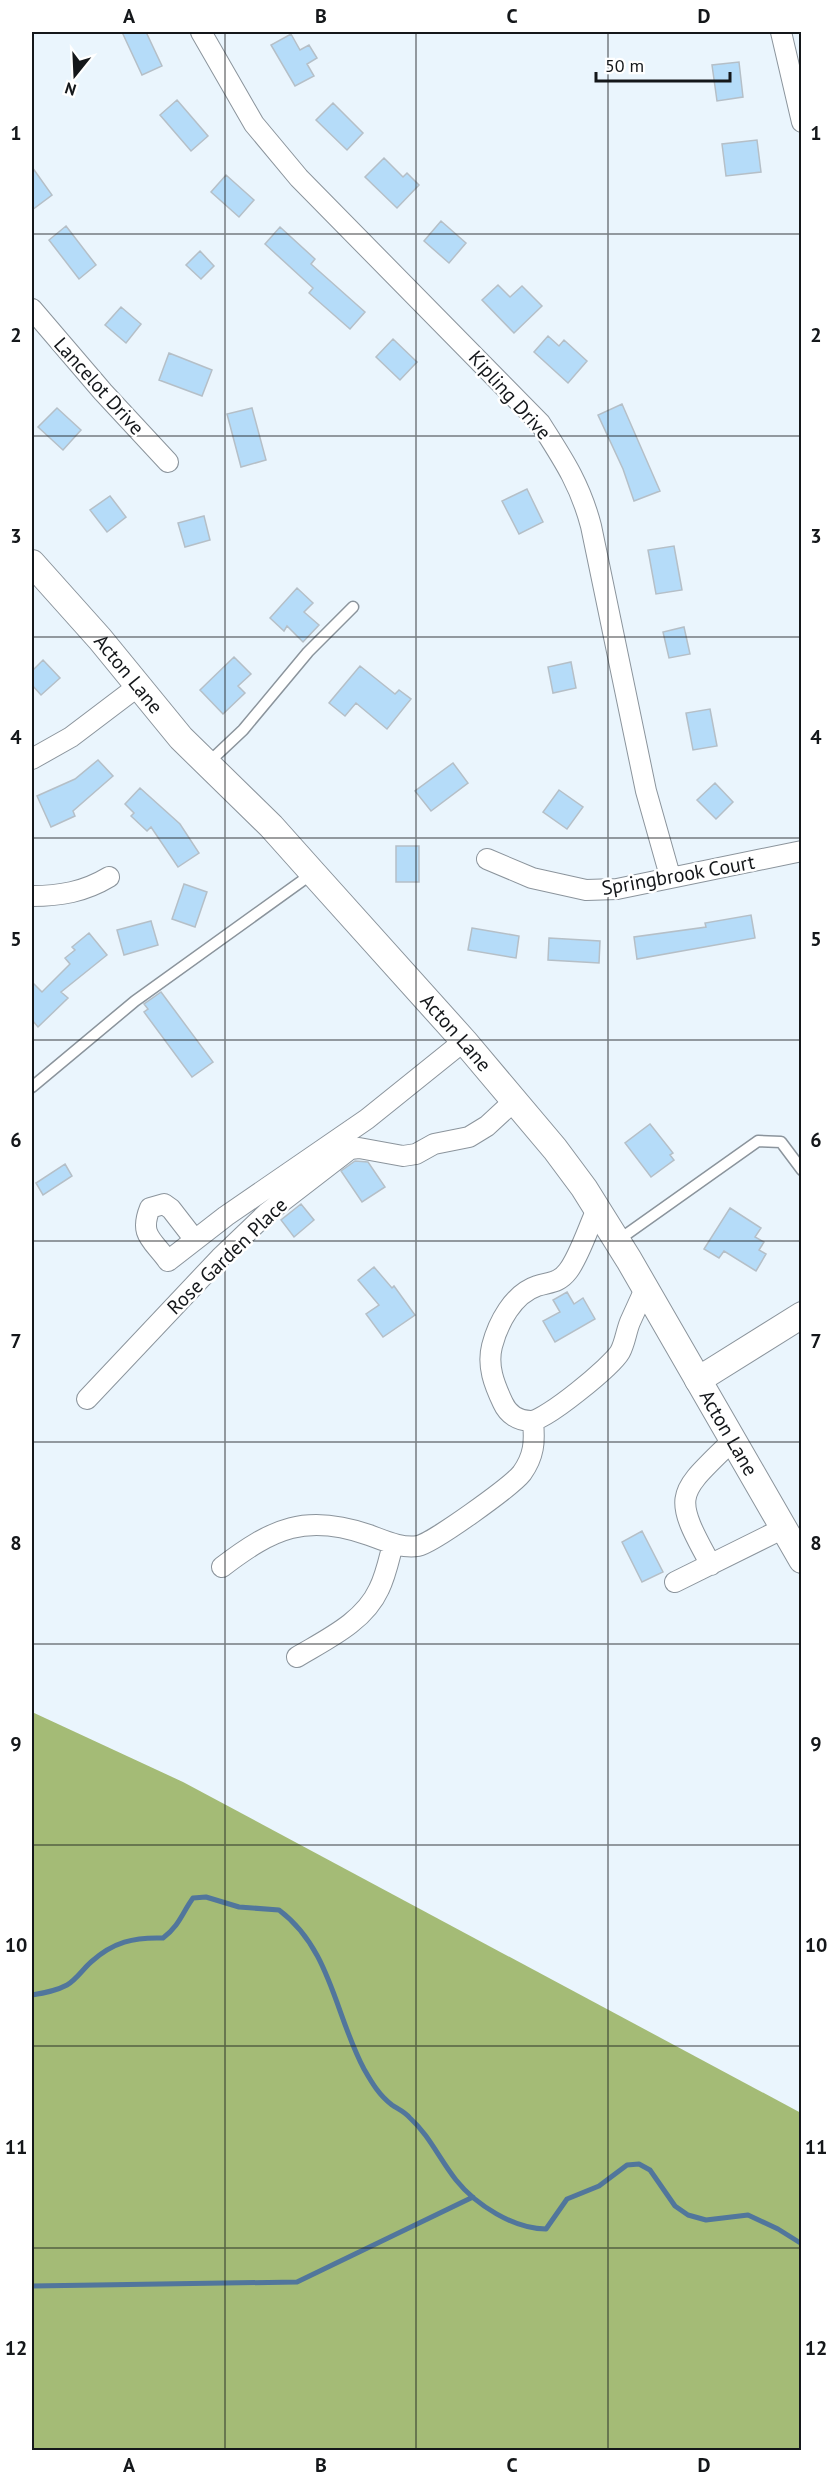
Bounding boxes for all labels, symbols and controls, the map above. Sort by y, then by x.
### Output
text: A [123,3,136,29]
text: B [315,3,327,29]
text: C [506,3,518,29]
text: D [698,3,711,29]
north arrow [45,45,105,105]
scale bar [596,45,730,83]
text: 50 m [605,54,644,77]
text: N [62,78,78,100]
text: 1 [10,120,22,146]
text: 1 [810,120,822,146]
text: 2 [10,322,22,348]
text: 2 [810,322,822,348]
street label: Lancelot Drive [48,332,150,440]
street label: Kipling Drive [463,345,557,445]
text: 3 [10,523,22,549]
text: 3 [810,523,822,549]
street label: Acton Lane [88,629,169,719]
text: 4 [10,724,22,750]
text: 4 [810,724,822,750]
street label: Springbrook Court [599,849,757,901]
text: 5 [10,926,22,952]
text: 5 [810,926,822,952]
street label: Acton Lane [415,988,497,1077]
text: 6 [10,1127,22,1153]
text: 6 [810,1127,822,1153]
street label: Rose Garden Place [161,1192,293,1320]
text: 7 [10,1328,22,1354]
text: 7 [810,1328,822,1354]
street label: Acton Lane [694,1385,764,1481]
text: 8 [10,1530,22,1556]
text: 8 [810,1530,822,1556]
text: 9 [10,1731,22,1757]
text: 9 [810,1731,822,1757]
text: 10 [5,1932,27,1958]
text: 10 [805,1932,827,1958]
text: 11 [5,2134,27,2160]
text: 11 [805,2134,827,2160]
text: 12 [5,2335,27,2361]
text: 12 [805,2335,827,2361]
text: A [123,2452,136,2478]
text: B [315,2452,327,2478]
text: C [506,2452,518,2478]
text: D [698,2452,711,2478]

